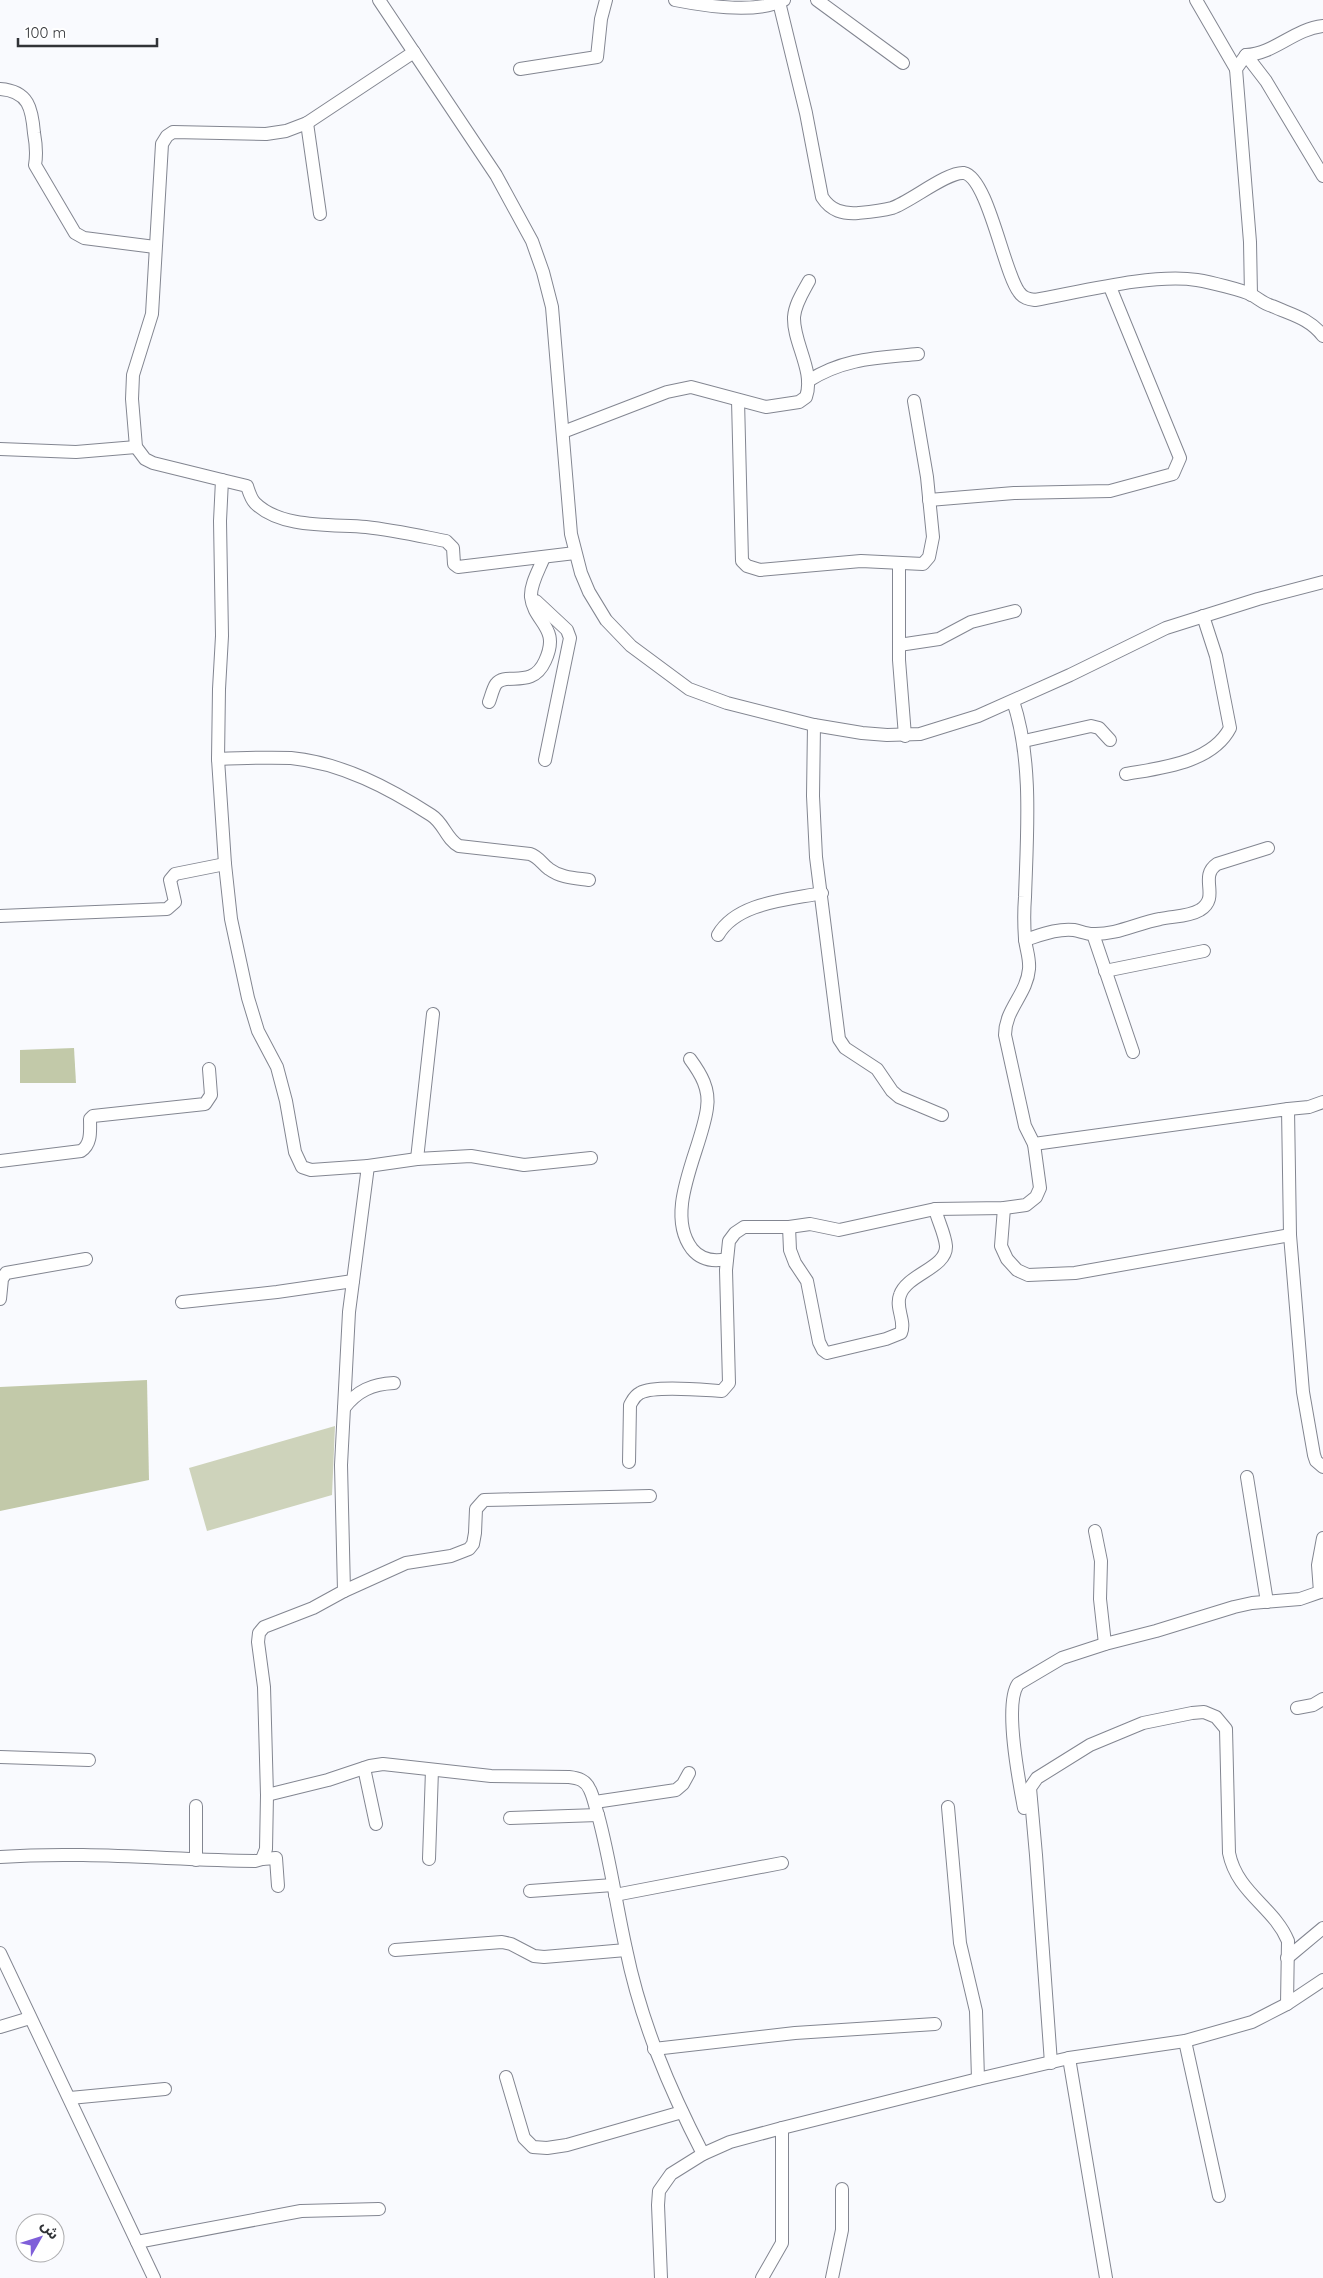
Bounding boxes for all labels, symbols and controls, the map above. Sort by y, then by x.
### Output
scale bar [18,15,156,47]
text: 100 m [25,23,66,42]
north arrow [15,2213,65,2263]
text: ش [37,2217,63,2243]

